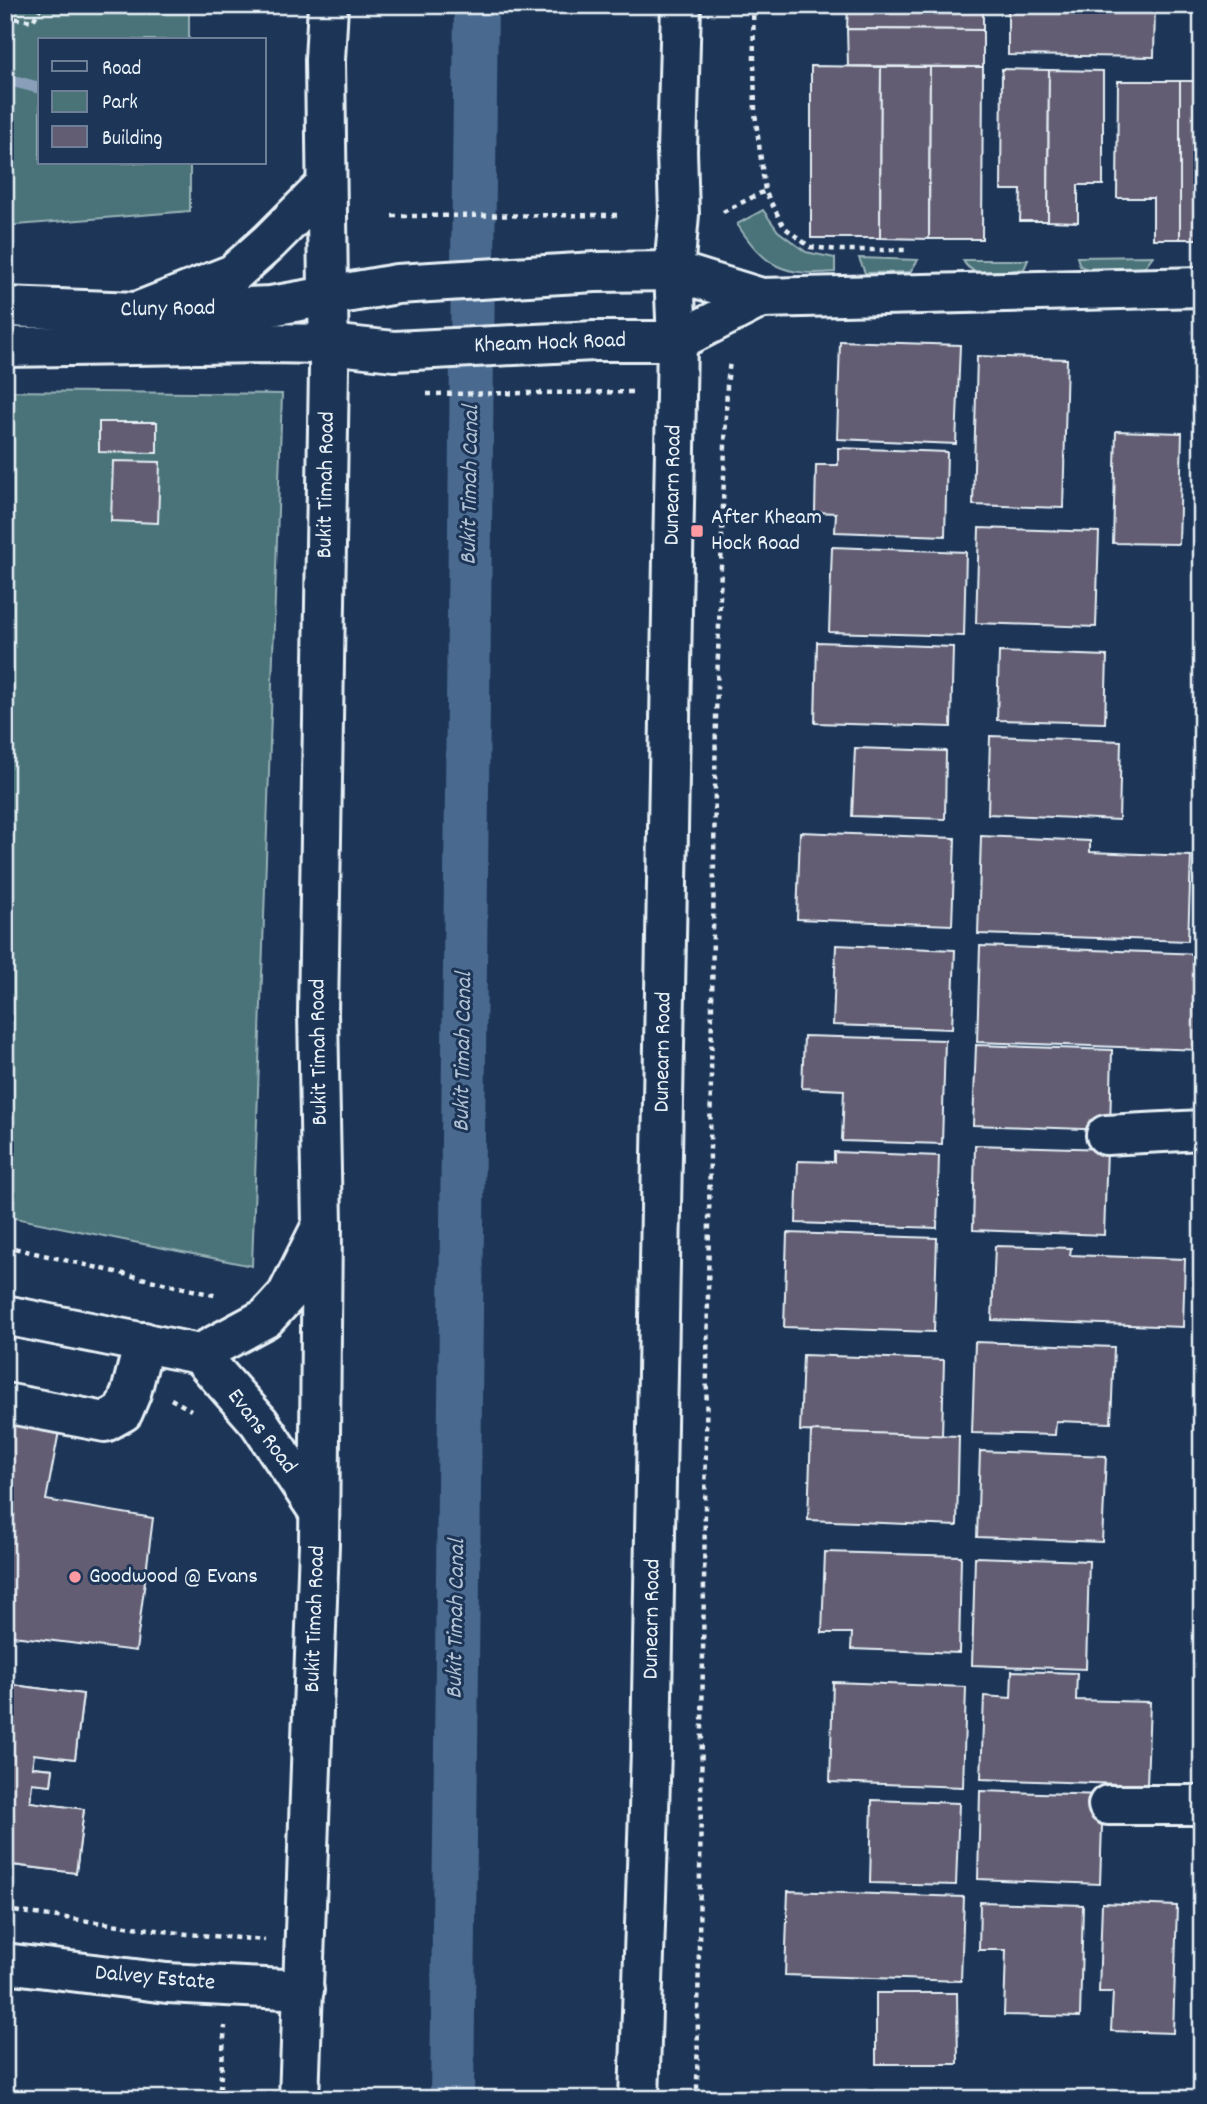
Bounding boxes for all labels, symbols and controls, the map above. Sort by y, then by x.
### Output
legend [38,38,266,164]
text: Road [102,55,141,85]
text: Park [102,89,138,119]
text: Building [102,125,162,155]
street label: Cluny Road [120,293,216,327]
street label: Kheam Hock Road [473,325,627,363]
water label: Bukit Timah Canal [453,403,489,565]
street label: Bukit Timah Road [309,411,345,559]
street label: Dunearn Road [656,424,692,546]
place label: After Kheam Hock Road [711,502,822,561]
marker: After Kheam Hock Road [689,523,705,539]
water label: Bukit Timah Canal [446,970,482,1132]
street label: Bukit Timah Road [302,978,338,1126]
street label: Dunearn Road [646,991,682,1113]
street label: Evans Road [218,1382,304,1482]
water label: Bukit Timah Canal [439,1537,475,1699]
street label: Bukit Timah Road [297,1545,335,1693]
street label: Dunearn Road [635,1558,671,1680]
place label: Goodwood @ Evans [89,1561,258,1594]
marker: Goodwood @ Evans [67,1569,83,1585]
street label: Dalvey Estate [94,1957,216,2001]

